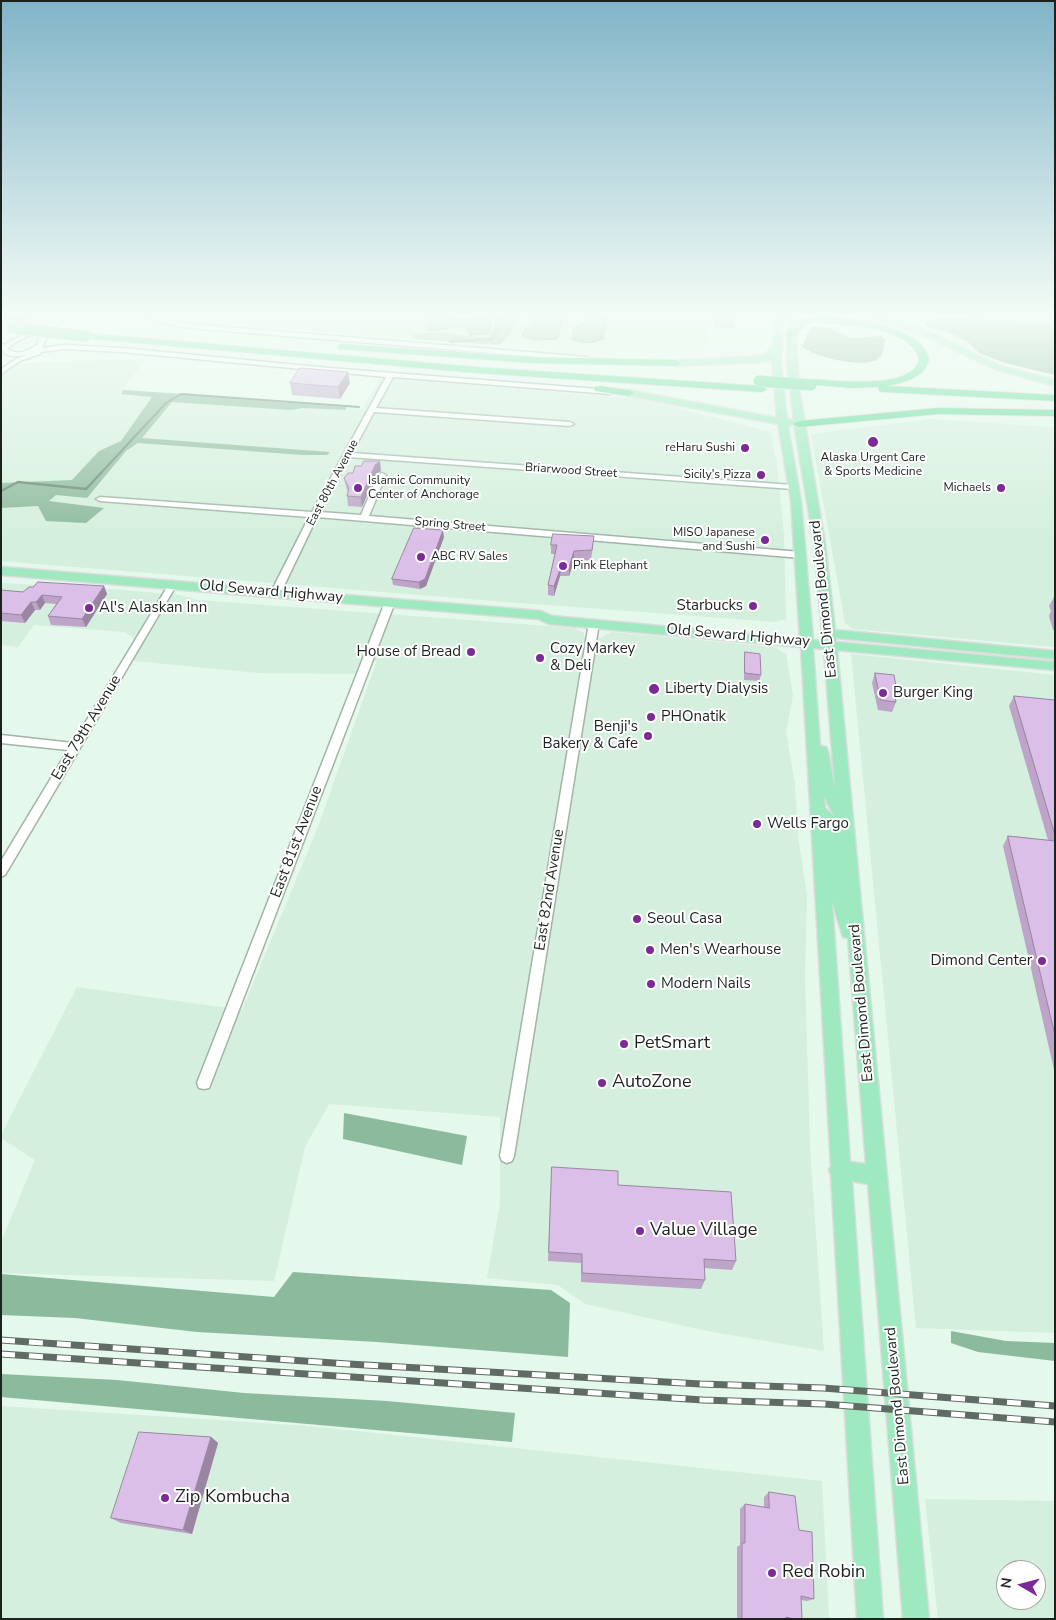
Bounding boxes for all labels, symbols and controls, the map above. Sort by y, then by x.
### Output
marker: Alaska Urgent Care & Sports Medicine [866,435,880,449]
street label: East 80th Avenue [304,437,362,529]
place label: reHaru Sushi [665,441,735,455]
marker: reHaru Sushi [739,442,751,454]
place label: Alaska Urgent Care & Sports Medicine [820,451,926,479]
street label: Briarwood Street [524,461,618,481]
place label: Sicily's Pizza [684,468,751,482]
marker: Sicily's Pizza [755,469,767,481]
place label: Islamic Community Center of Anchorage [368,474,479,502]
place label: Michaels [944,481,991,495]
marker: Islamic Community Center of Anchorage [352,482,364,494]
marker: Michaels [995,482,1007,494]
street label: Spring Street [414,515,486,535]
street label: East Dimond Boulevard [807,519,841,679]
place label: MISO Japanese and Sushi [673,526,755,554]
marker: MISO Japanese and Sushi [759,534,771,546]
place label: ABC RV Sales [431,550,508,564]
marker: ABC RV Sales [415,551,427,563]
place label: Pink Elephant [573,559,647,573]
marker: Pink Elephant [557,560,569,572]
street label: Old Seward Highway [198,577,344,607]
place label: Starbucks [677,597,743,615]
place label: Al's Alaskan Inn [99,599,207,617]
marker: Starbucks [747,600,759,612]
marker: Al's Alaskan Inn [83,602,95,614]
street label: Old Seward Highway [665,621,811,651]
place label: Cozy Markey & Deli [550,640,635,675]
place label: House of Bread [357,643,461,661]
marker: House of Bread [465,646,477,658]
marker: Cozy Markey & Deli [534,652,546,664]
street label: East 79th Avenue [49,672,125,784]
place label: Liberty Dialysis [665,680,768,698]
marker: Liberty Dialysis [647,682,661,696]
place label: Burger King [893,684,973,702]
marker: Burger King [877,687,889,699]
place label: PHOnatik [661,708,726,726]
marker: PHOnatik [645,711,657,723]
place label: Benji's Bakery & Cafe [542,718,638,753]
marker: Benji's Bakery & Cafe [642,730,654,742]
street label: East 81st Avenue [267,784,327,900]
place label: Wells Fargo [767,815,849,833]
marker: Wells Fargo [751,818,763,830]
street label: East 82nd Avenue [531,828,569,952]
place label: Seoul Casa [647,910,722,928]
marker: Seoul Casa [631,913,643,925]
street label: East Dimond Boulevard [846,923,878,1083]
place label: Men's Wearhouse [660,941,781,959]
marker: Men's Wearhouse [644,944,656,956]
place label: Dimond Center [930,952,1032,970]
marker: Dimond Center [1036,955,1048,967]
place label: Modern Nails [661,975,751,993]
marker: Modern Nails [645,978,657,990]
place label: PetSmart [634,1033,710,1055]
marker: PetSmart [618,1038,630,1050]
place label: AutoZone [612,1072,692,1094]
marker: AutoZone [596,1077,608,1089]
place label: Value Village [650,1220,757,1242]
marker: Value Village [634,1225,646,1237]
street label: East Dimond Boulevard [882,1326,914,1486]
place label: Zip Kombucha [175,1487,290,1509]
marker: Zip Kombucha [159,1492,171,1504]
north arrow [996,1560,1046,1610]
place label: Red Robin [782,1562,865,1584]
marker: Red Robin [766,1567,778,1579]
text: N [997,1576,1017,1590]

